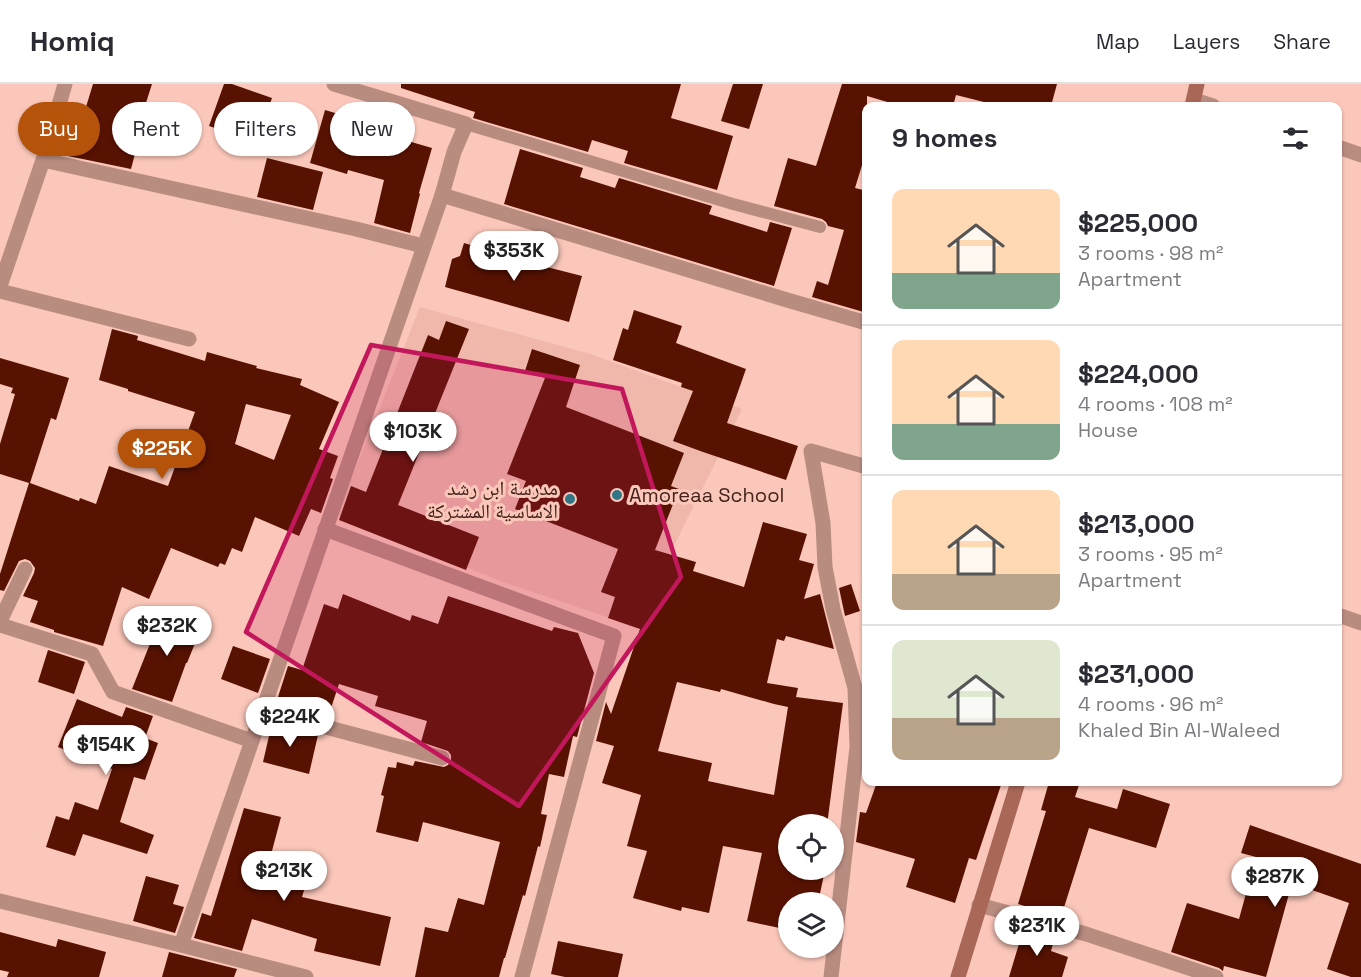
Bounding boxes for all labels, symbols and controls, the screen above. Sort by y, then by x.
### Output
text: Homiq [30,23,115,59]
text: Map [1096,28,1140,55]
text: Layers [1173,28,1240,55]
text: Share [1273,28,1331,55]
chip: Buy [18,102,100,156]
chip: Rent [112,102,202,156]
chip: Filters [214,102,318,156]
chip: New [330,102,415,156]
text: 9 homes [892,121,997,155]
icon: filters [1279,122,1312,155]
text: $225,000 [1078,206,1198,240]
icon: home [940,213,1012,285]
pin: $353K [472,231,556,282]
text: $353K [484,237,544,263]
text: 3 rooms · 98 m² [1078,240,1223,266]
text: Apartment [1078,266,1182,292]
text: $224,000 [1078,357,1199,391]
icon: home [940,364,1012,436]
text: 4 rooms · 108 m² [1078,391,1233,417]
pin: $103K [371,412,455,463]
text: House [1078,417,1138,443]
text: $103K [384,418,442,444]
pin: $225K [120,429,204,480]
text: $225K [132,435,192,461]
place label: مدرسة ابن رشد الاساسية المشتركة [427,475,558,524]
place label: Amoreaa School [629,482,784,508]
marker: Amoreaa School [610,488,624,502]
marker: مدرسة ابن رشد الاساسية المشتركة [563,492,577,506]
text: $213,000 [1078,507,1195,541]
icon: home [940,514,1012,586]
text: 3 rooms · 95 m² [1078,541,1223,567]
text: Apartment [1078,567,1182,593]
pin: $232K [125,606,209,657]
text: $232K [137,612,197,638]
text: $231,000 [1078,657,1194,691]
icon: home [940,664,1012,736]
text: 4 rooms · 96 m² [1078,691,1223,717]
pin: $224K [248,697,332,748]
text: $224K [260,703,320,729]
text: Khaled Bin Al-Waleed [1078,717,1280,743]
pin: $154K [64,725,148,776]
text: $154K [77,731,135,757]
map controls [778,814,844,958]
button: locate [778,814,844,880]
pin: $213K [242,851,326,902]
text: $213K [255,857,313,883]
pin: $287K [1233,857,1317,908]
text: $287K [1245,863,1305,889]
button: layers [778,892,844,958]
pin: $231K [995,906,1079,957]
text: $231K [1008,912,1066,938]

